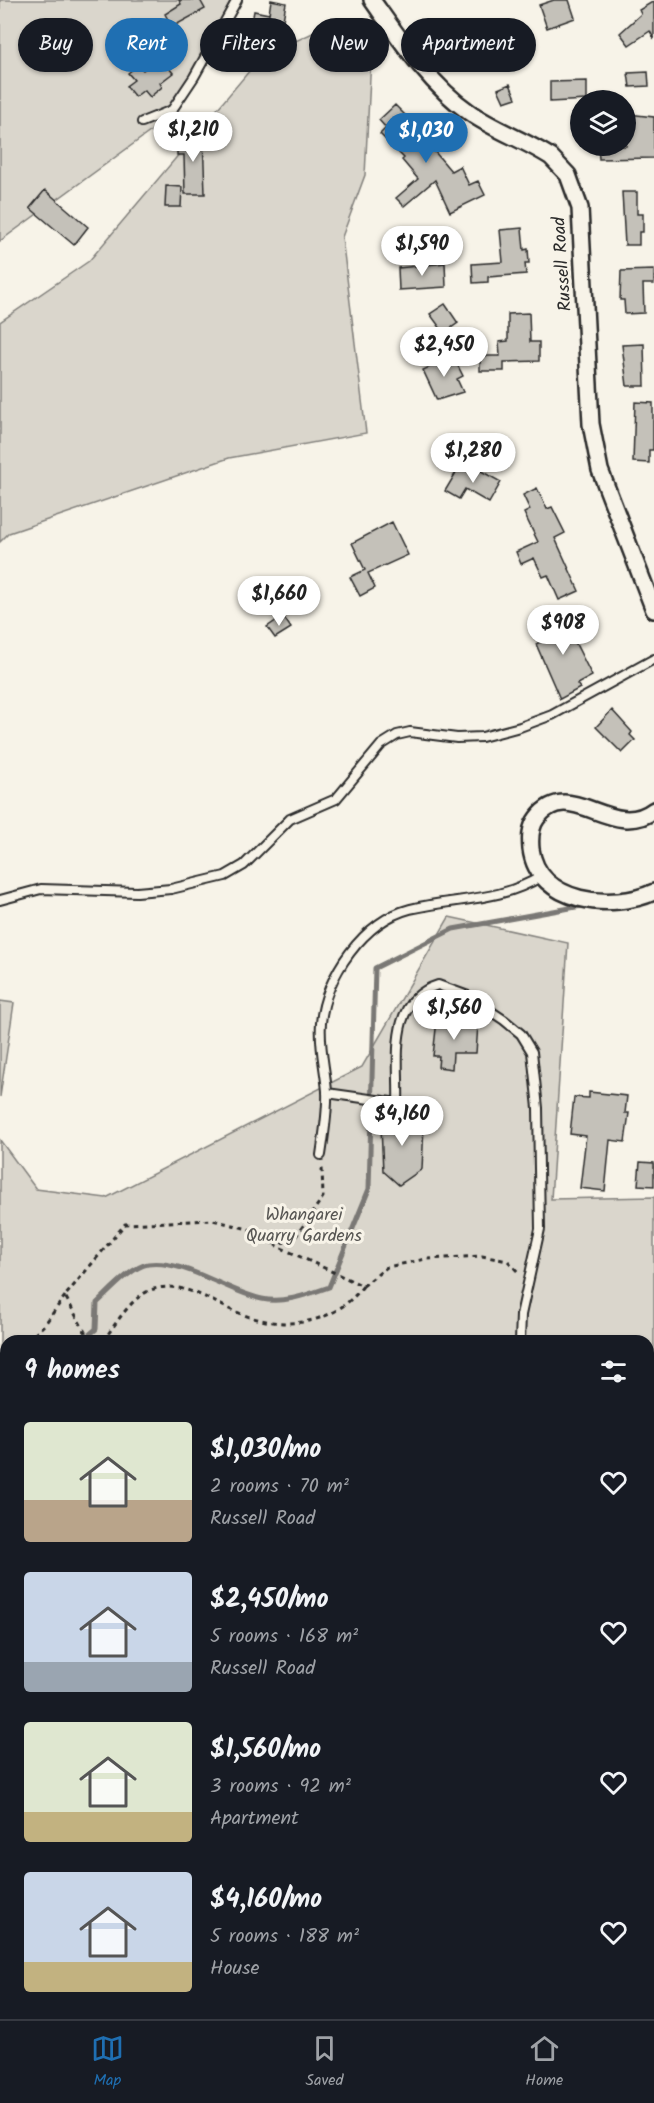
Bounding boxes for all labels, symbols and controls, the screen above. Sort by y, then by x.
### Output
chip: Buy [18,18,93,72]
chip: Rent [105,18,188,72]
chip: Filters [200,18,297,72]
chip: New [309,18,389,72]
chip: Apartment [401,18,536,72]
map controls [570,90,636,156]
button: layers [570,90,636,156]
pin: $1,210 [144,112,242,163]
pin: $1,030 [377,113,475,164]
text: $1,210 [167,115,219,147]
text: $1,030 [399,116,453,148]
street label: Russell Road [545,215,581,312]
pin: $1,590 [373,226,471,277]
text: $1,590 [395,229,449,261]
pin: $2,450 [395,327,493,378]
text: $2,450 [414,330,474,362]
pin: $1,280 [424,433,522,484]
text: $1,280 [445,436,501,468]
pin: $1,660 [230,576,328,627]
text: $1,660 [251,579,307,611]
pin: $908 [527,605,599,656]
text: $908 [541,608,585,640]
pin: $1,560 [405,990,503,1041]
text: $1,560 [427,993,481,1025]
pin: $4,160 [353,1096,451,1147]
text: $4,160 [374,1099,430,1131]
park label: Whangarei Quarry Gardens [246,1201,362,1251]
text: 9 homes [24,1350,120,1392]
icon: filters [597,1355,630,1388]
text: $1,030/mo [210,1429,321,1471]
icon: home [72,1446,144,1518]
icon: heart [597,1466,630,1499]
text: 2 rooms · 70 m² [210,1471,349,1503]
text: Russell Road [210,1503,315,1535]
text: $2,450/mo [210,1579,329,1621]
icon: home [72,1596,144,1668]
icon: heart [597,1616,630,1649]
text: 5 rooms · 168 m² [210,1621,358,1653]
text: Russell Road [210,1653,315,1685]
text: $1,560/mo [210,1729,321,1771]
icon: home [72,1746,144,1818]
icon: heart [597,1766,630,1799]
text: 3 rooms · 92 m² [210,1771,351,1803]
text: Apartment [210,1803,299,1835]
text: $4,160/mo [210,1879,322,1921]
icon: home [72,1896,144,1968]
icon: heart [597,1916,630,1949]
text: 5 rooms · 188 m² [210,1921,359,1953]
text: House [210,1953,260,1985]
tab: Map [91,2032,124,2093]
tab: Saved [306,2032,344,2093]
tab: Home [525,2032,563,2093]

